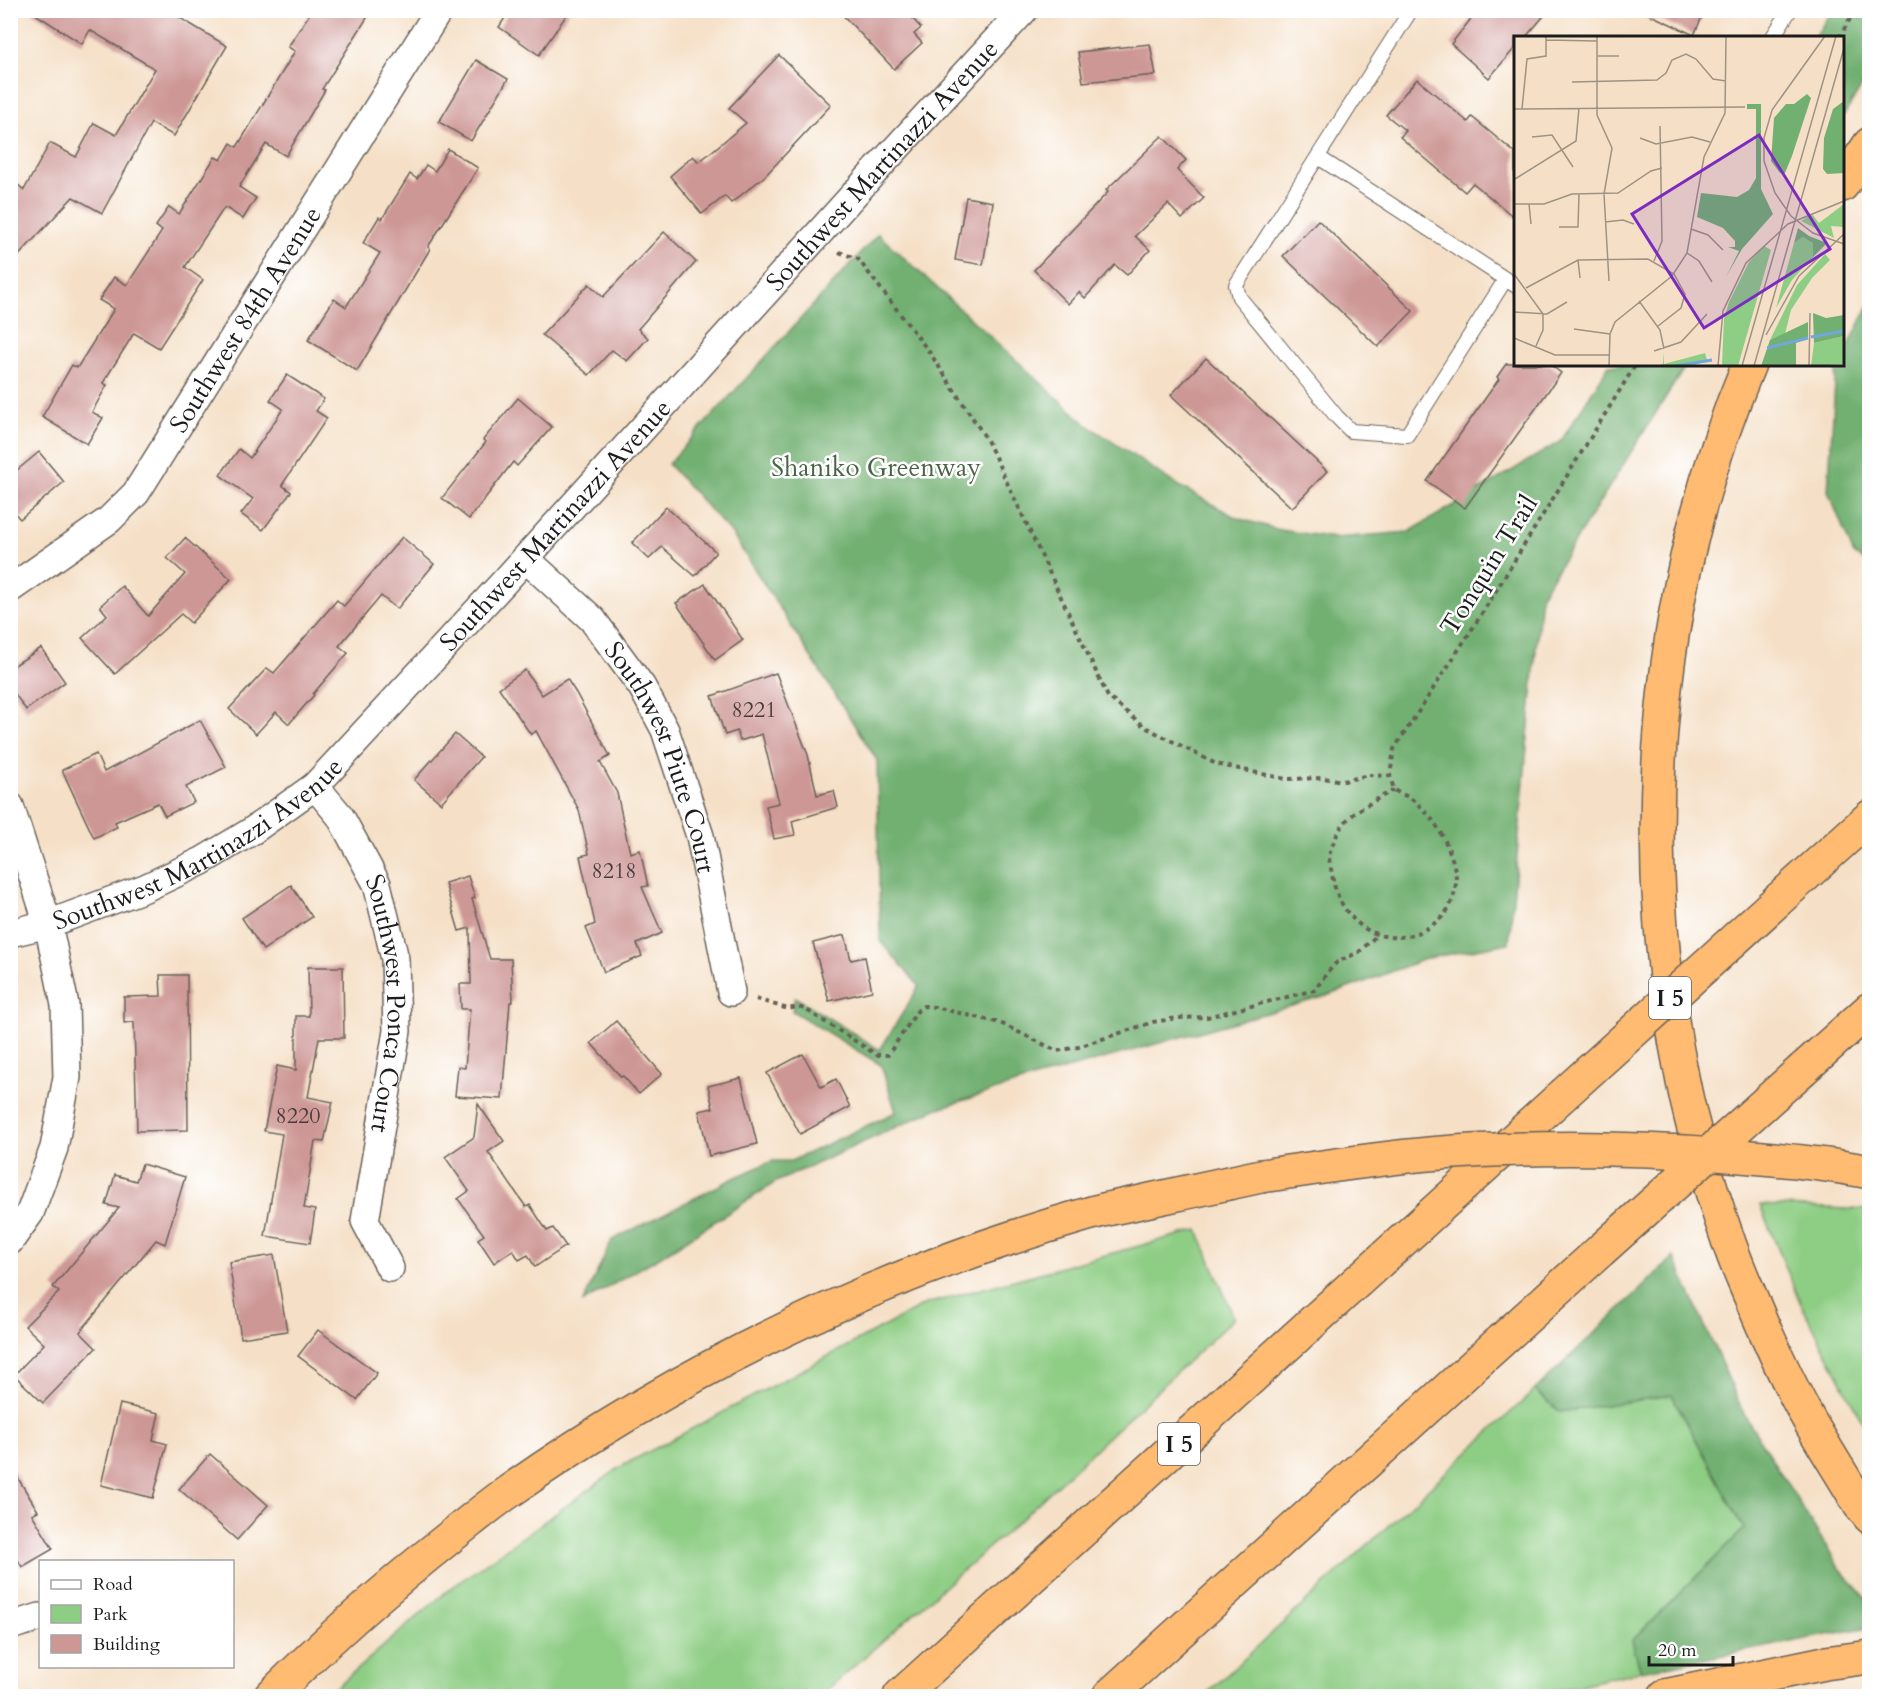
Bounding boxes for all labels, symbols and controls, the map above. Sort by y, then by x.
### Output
street label: Southwest Martinazzi Avenue [758,32,1006,298]
inset map [1514,36,1844,366]
street label: Southwest 84th Avenue [161,199,329,439]
street label: Southwest Martinazzi Avenue [431,391,679,658]
park label: Shaniko Greenway [771,450,981,485]
street label: Tonquin Trail [1432,488,1546,642]
street label: Southwest Piute Court [597,634,724,876]
house number: 8221 [731,695,777,725]
street label: Southwest Martinazzi Avenue [48,750,350,938]
house number: 8218 [591,856,637,886]
street label: Southwest Ponca Court [357,868,415,1135]
road number: I 5 [1649,977,1691,1019]
house number: 8220 [275,1101,321,1131]
road number: I 5 [1158,1423,1200,1465]
legend [39,1560,234,1668]
text: Road [93,1572,133,1597]
text: Park [93,1602,128,1627]
scale bar [1649,1629,1733,1667]
text: Building [93,1632,161,1657]
text: 20 m [1658,1638,1697,1663]

